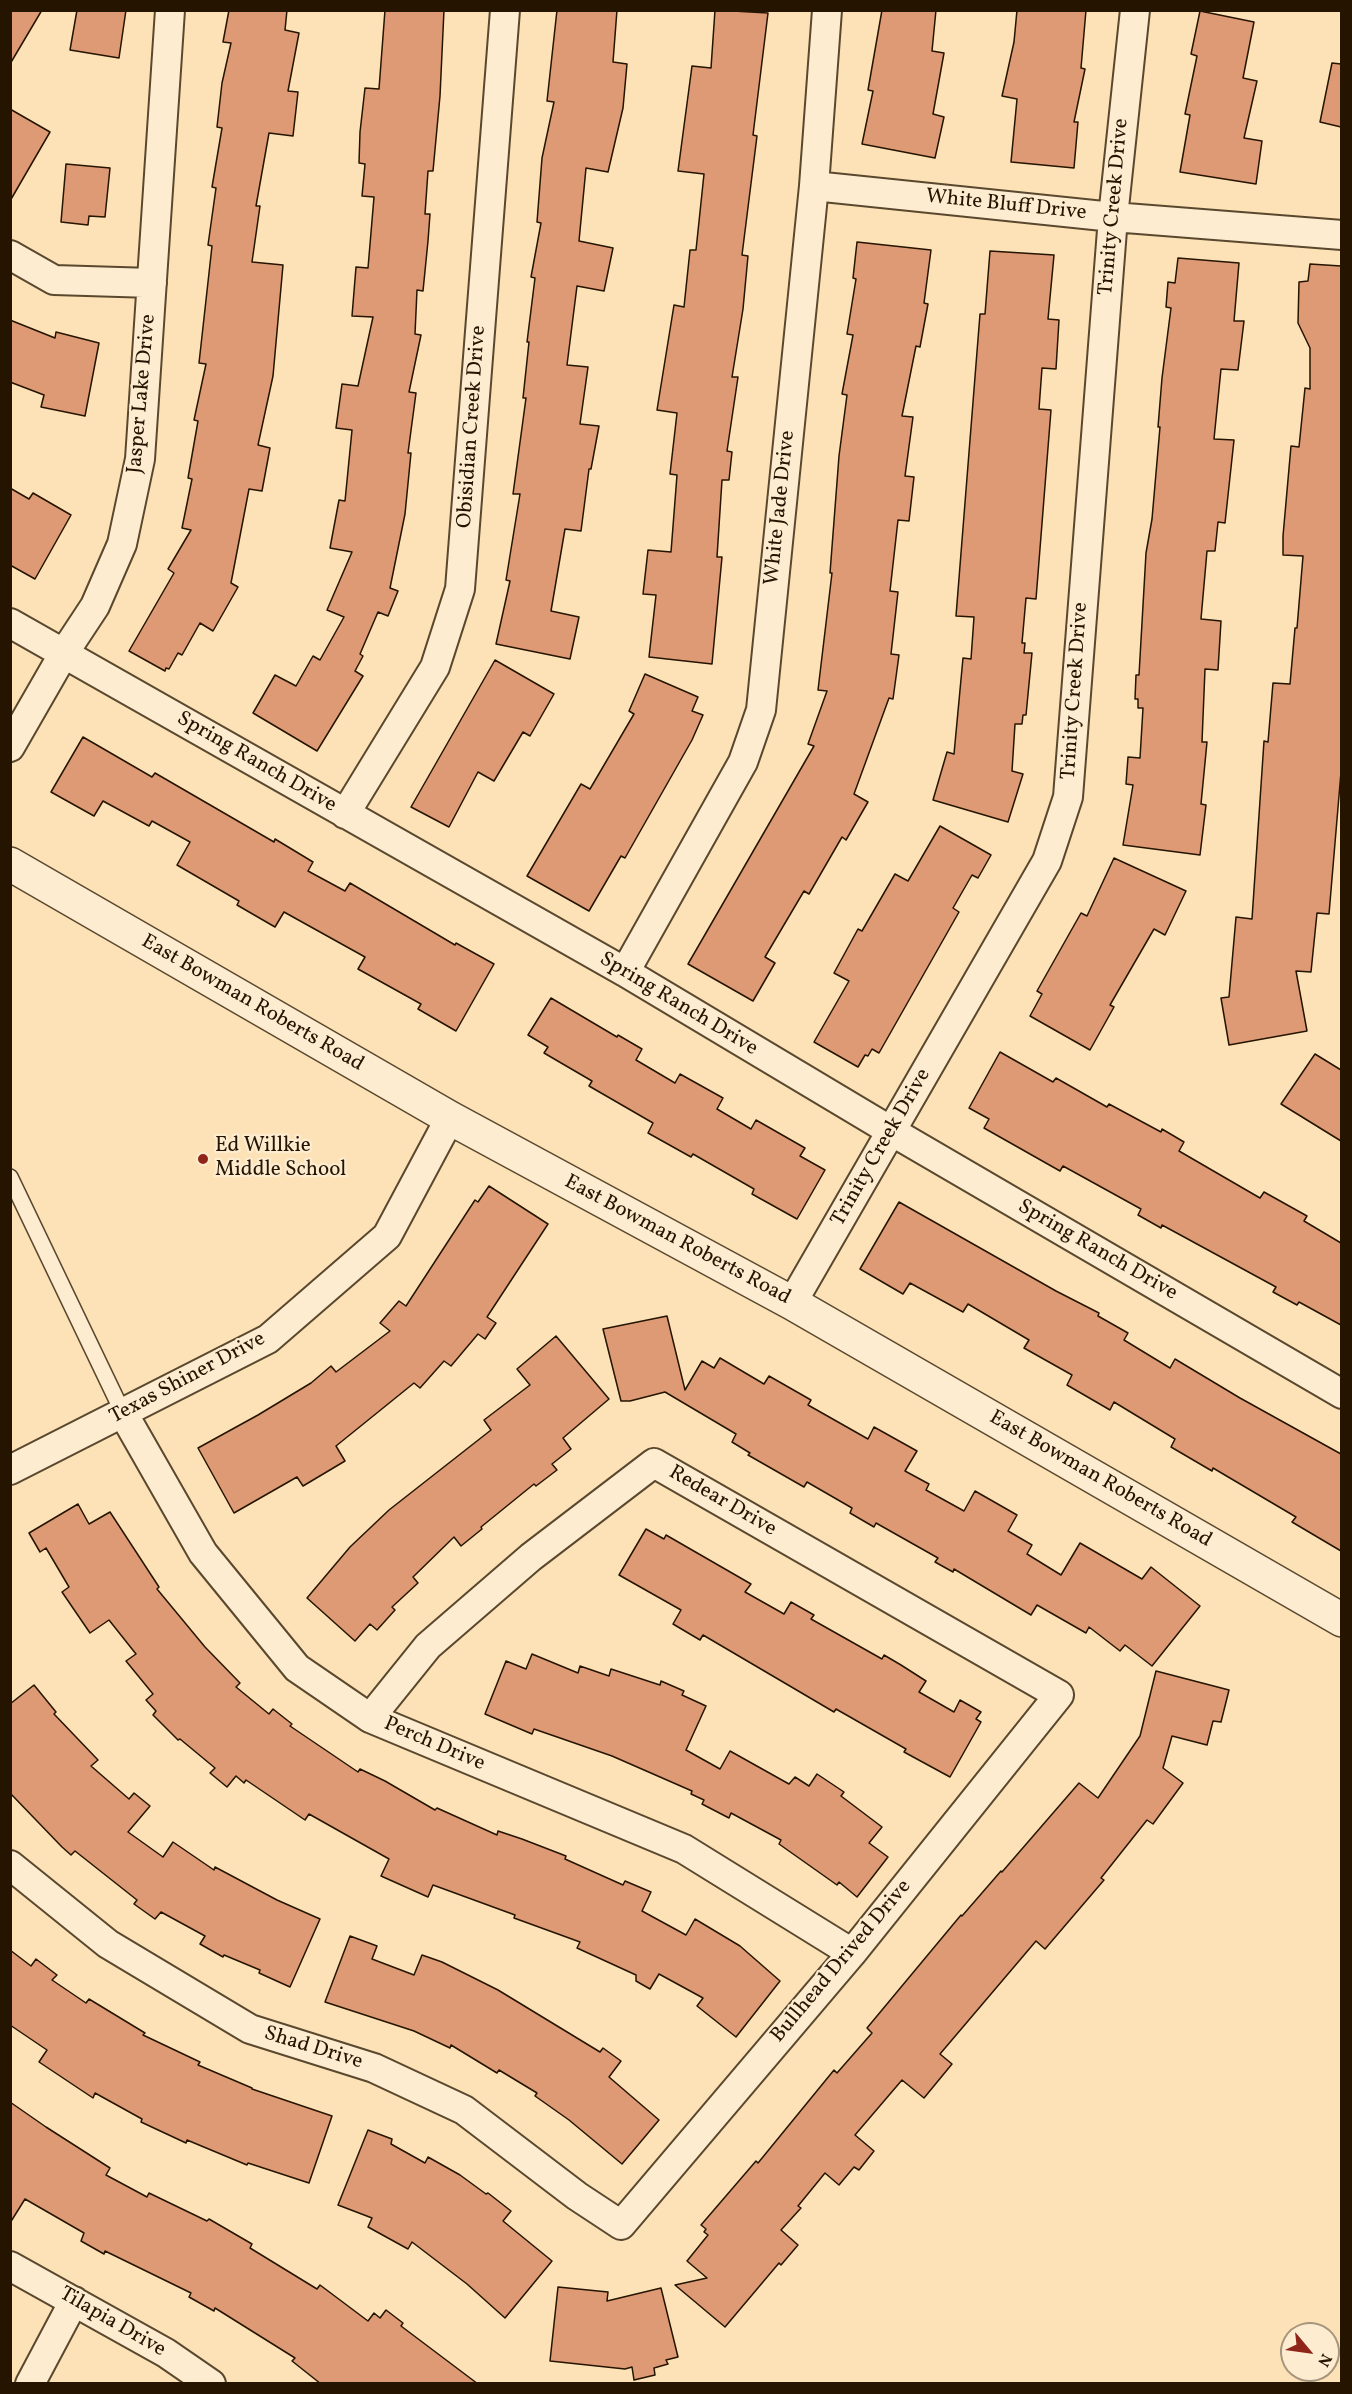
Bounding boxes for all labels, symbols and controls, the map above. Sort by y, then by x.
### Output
street label: Trinity Creek Drive [1095,117,1135,297]
street label: White Bluff Drive [924,185,1088,227]
street label: Jasper Lake Drive [123,313,163,475]
street label: Obisidian Creek Drive [453,325,493,529]
street label: White Jade Drive [760,429,802,587]
street label: Trinity Creek Drive [1057,601,1095,781]
street label: Spring Ranch Drive [172,707,340,819]
street label: East Bowman Roberts Road [136,930,368,1078]
street label: Spring Ranch Drive [594,948,762,1062]
street label: Trinity Creek Drive [827,1065,937,1231]
place label: Ed Willkie Middle School [215,1134,346,1184]
marker: Ed Willkie Middle School [196,1152,210,1166]
street label: East Bowman Roberts Road [559,1171,795,1311]
street label: Spring Ranch Drive [1013,1195,1181,1307]
street label: Texas Shiner Drive [106,1327,270,1431]
street label: East Bowman Roberts Road [984,1406,1216,1554]
street label: Redear Drive [664,1461,780,1543]
street label: Perch Drive [380,1712,488,1778]
street label: Bullhead Drived Drive [766,1875,918,2049]
street label: Shad Drive [261,2022,365,2076]
street label: Tilapia Drive [54,2282,170,2364]
north arrow [1280,2322,1340,2382]
text: N [1312,2349,1336,2370]

